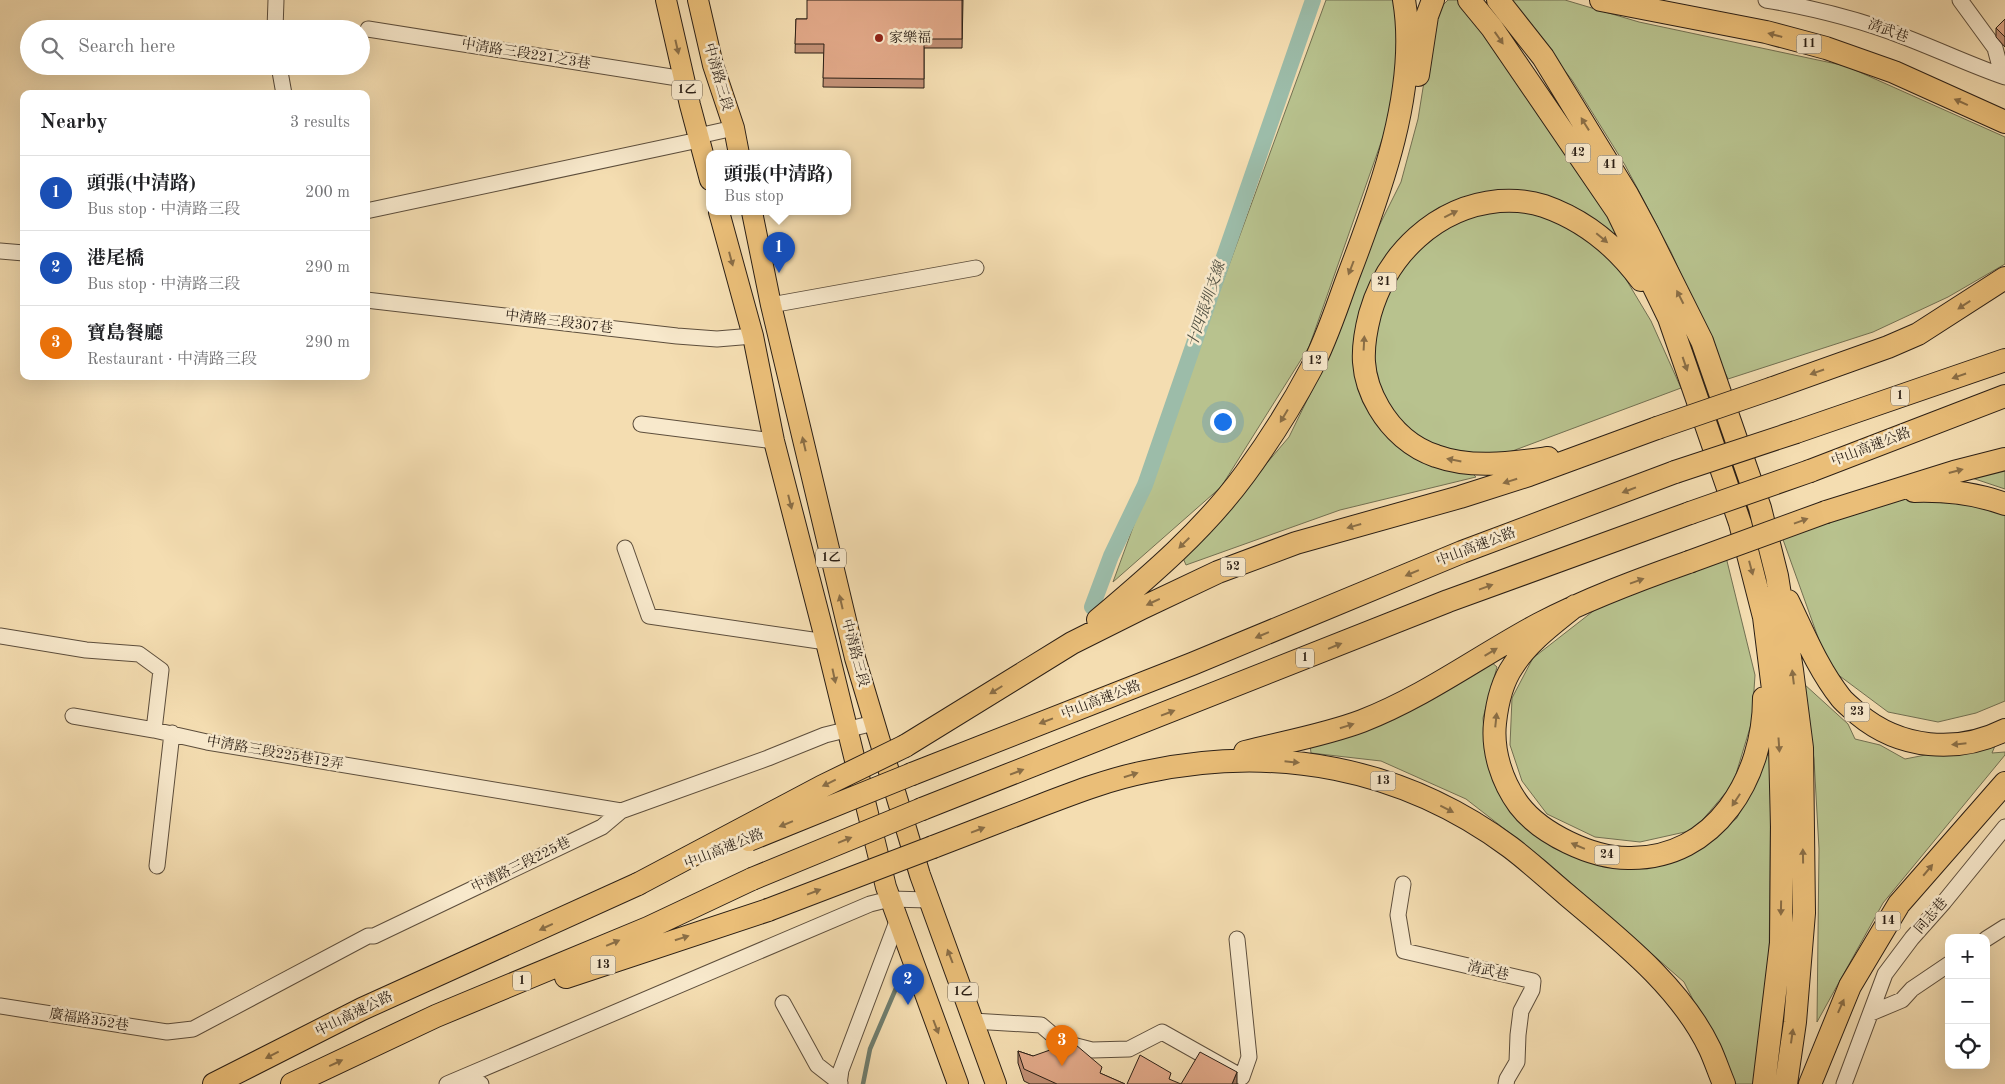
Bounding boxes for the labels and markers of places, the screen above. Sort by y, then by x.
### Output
place label: 家樂福 [889,30,931,45]
marker: 家樂福 [873,32,885,44]
pin: 1 [763,232,795,273]
pin: 2 [892,964,924,1005]
pin: 3 [1046,1025,1078,1066]

